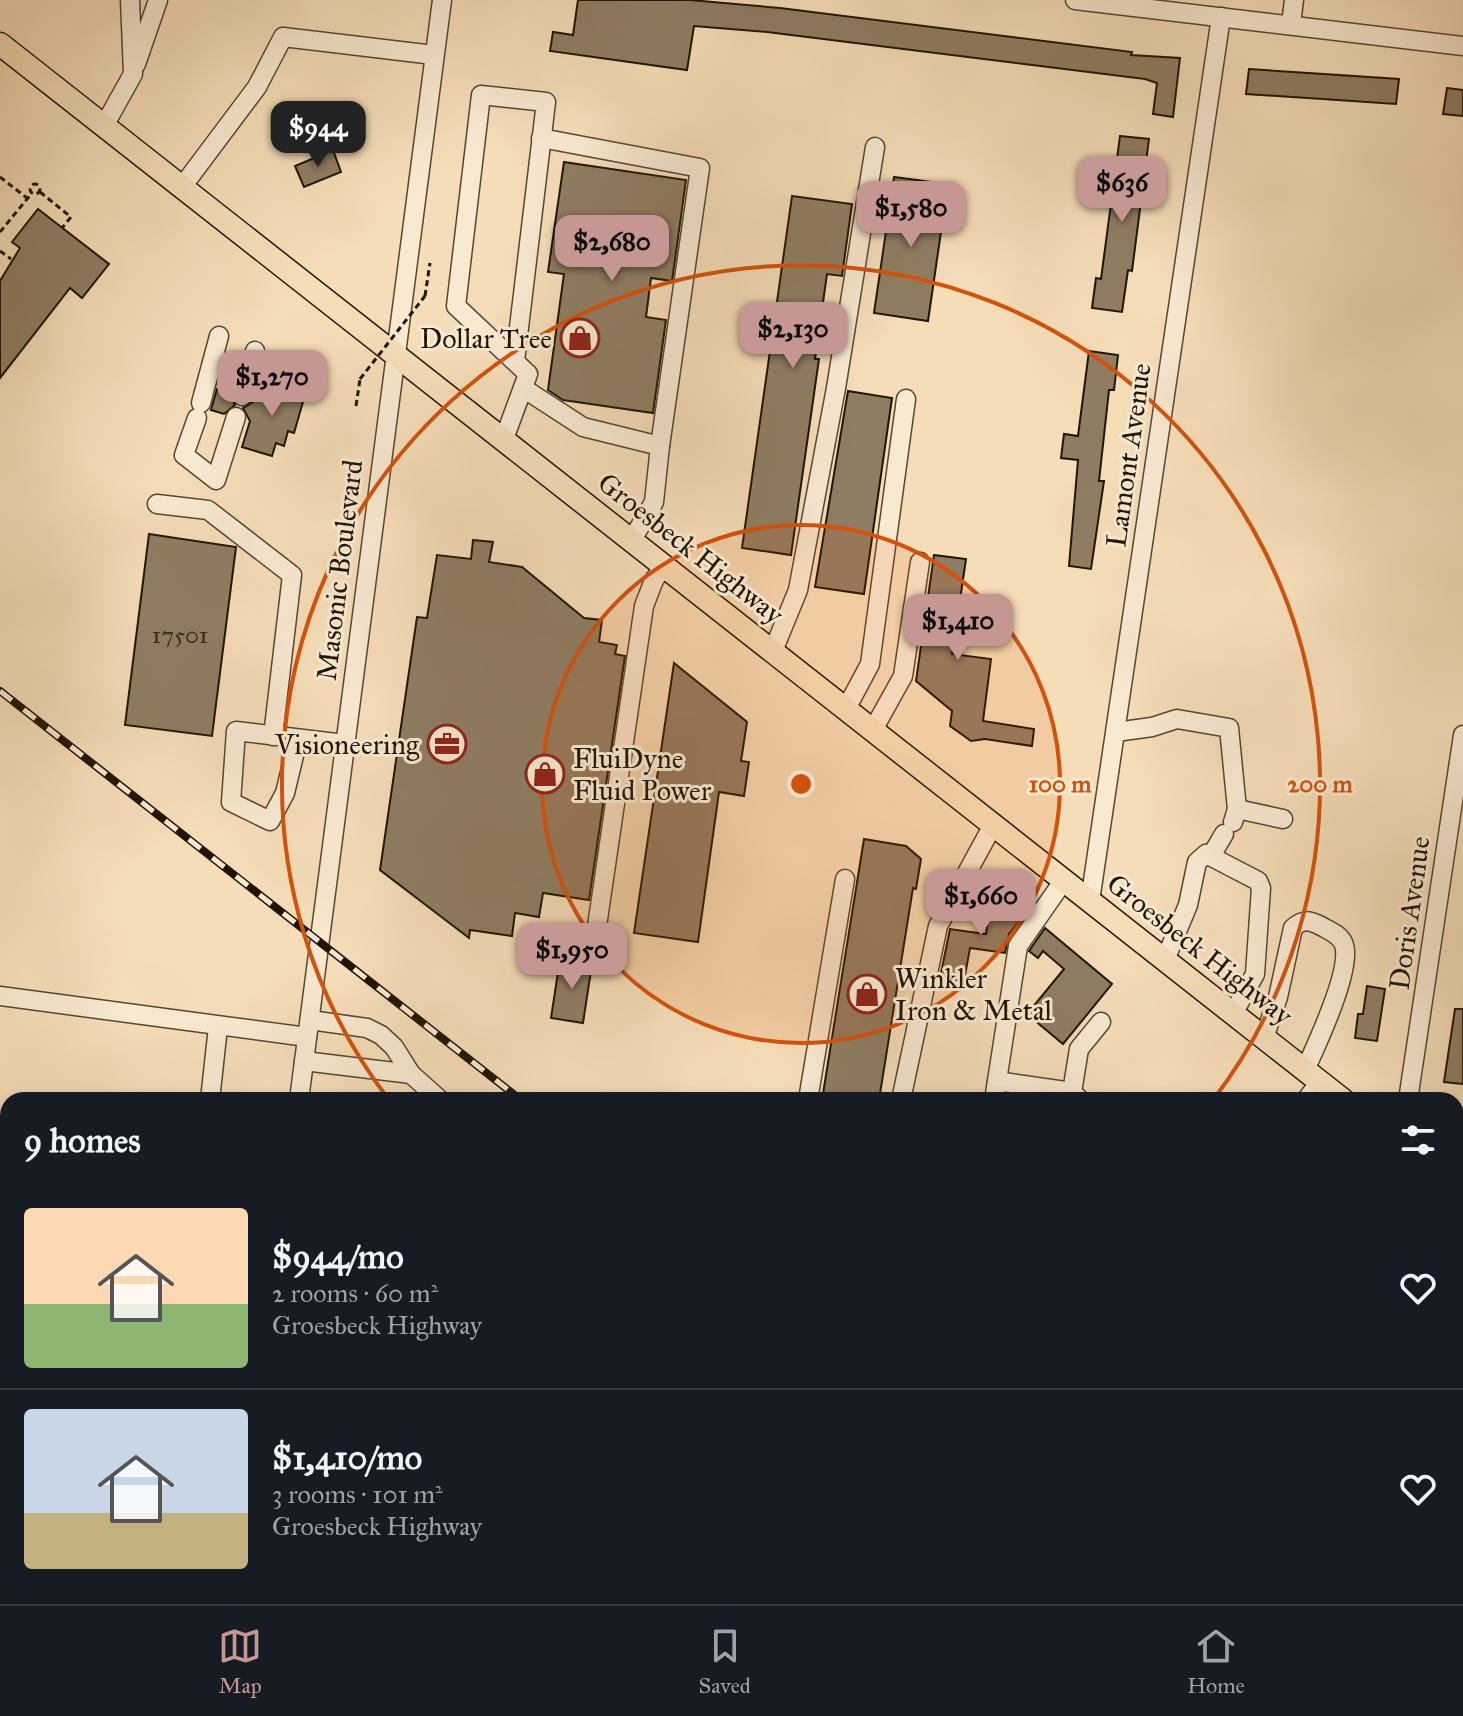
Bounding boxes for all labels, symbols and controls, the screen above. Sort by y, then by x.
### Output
pin: $944 [271,101,365,169]
text: $944 [289,111,347,143]
pin: $636 [1075,156,1169,224]
text: $636 [1096,166,1148,198]
pin: $1,580 [846,181,976,249]
text: $1,580 [874,191,948,223]
pin: $2,680 [547,215,677,283]
text: $2,680 [573,225,651,257]
pin: $2,130 [728,302,858,370]
text: $2,130 [757,312,829,344]
shop icon: Dollar Tree [559,317,601,359]
place label: Dollar Tree [420,321,552,356]
pin: $1,270 [207,350,337,418]
text: $1,270 [235,360,309,392]
street label: Lamont Avenue [1098,361,1159,549]
street label: Masonic Boulevard [309,458,370,682]
street label: Groesbeck Highway [591,465,791,632]
pin: $1,410 [893,594,1023,662]
text: $1,410 [922,604,994,636]
house number: 17501 [152,620,208,650]
office icon: Visioneering [426,723,468,765]
place label: Visioneering [274,727,420,762]
place label: FluiDyne Fluid Power [573,741,712,808]
shop icon: FluiDyne Fluid Power [524,753,566,795]
text: 100 m [1029,769,1092,799]
text: 200 m [1287,769,1353,799]
centre of rings [787,770,815,798]
street label: Doris Avenue [1381,834,1438,992]
street label: Groesbeck Highway [1100,866,1300,1033]
pin: $1,660 [916,869,1046,937]
text: $1,660 [944,879,1018,911]
pin: $1,950 [507,923,637,991]
text: $1,950 [535,933,609,965]
place label: Winkler Iron & Metal [895,961,1053,1028]
shop icon: Winkler Iron & Metal [846,973,888,1015]
icon: filters [1396,1118,1440,1162]
text: 9 homes [24,1120,141,1161]
text: $944/mo [272,1236,404,1277]
icon: home [88,1240,184,1336]
icon: heart [1396,1266,1440,1310]
text: 2 rooms · 60 m² [272,1277,438,1309]
text: Groesbeck Highway [272,1309,482,1341]
text: $1,410/mo [272,1437,422,1478]
icon: home [88,1441,184,1537]
icon: heart [1396,1467,1440,1511]
text: 3 rooms · 101 m² [272,1478,443,1510]
text: Groesbeck Highway [272,1510,482,1542]
tab: Map [218,1624,262,1699]
tab: Saved [699,1624,751,1699]
tab: Home [1187,1624,1245,1699]

